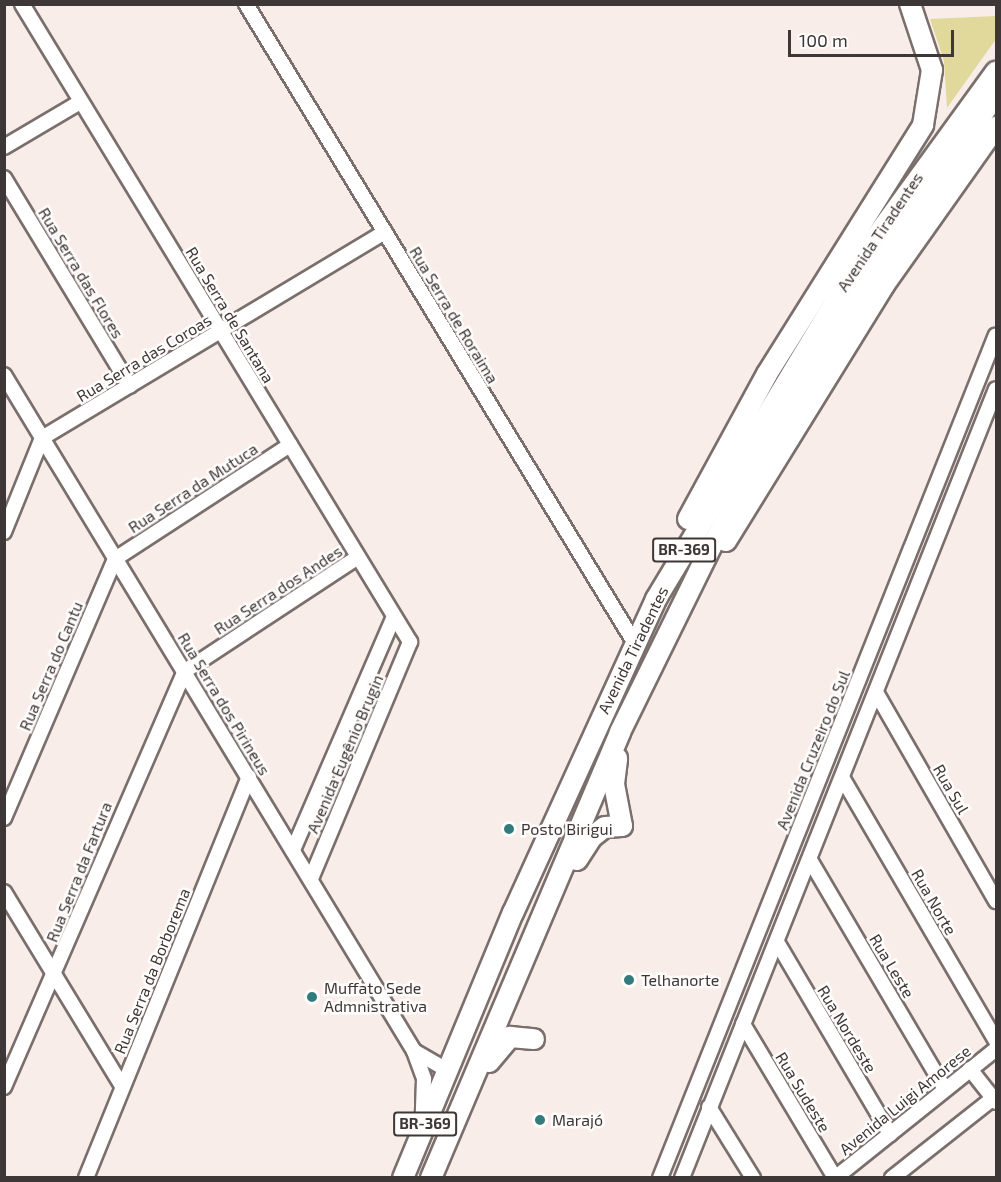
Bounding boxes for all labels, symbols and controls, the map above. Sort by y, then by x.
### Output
scale bar [791,18,958,56]
text: 100 m [799,29,848,51]
street label: Avenida Tiradentes [833,169,927,295]
street label: Rua Serra das Flores [34,204,128,342]
street label: Rua Serra de Santana [182,243,278,387]
street label: Rua Serra de Roraima [406,243,502,387]
street label: Rua Serra das Coroas [73,310,215,406]
street label: Rua Serra da Mutuca [125,439,261,537]
road number: BR-369 [651,538,717,562]
street label: Rua Serra dos Andes [210,541,346,639]
street label: Avenida Tiradentes [594,583,672,717]
street label: Rua Serra do Cantu [15,599,87,733]
street label: Rua Serra dos Pirineus [174,629,274,779]
street label: Avenida Cruzeiro do Sul [772,667,854,833]
street label: Avenida Eugênio Brugin [303,672,387,836]
street label: Rua Sul [929,761,973,817]
street label: Rua Serra da Fartura [42,799,116,945]
place label: Posto Birigui [521,819,613,839]
marker: Posto Birigui [502,822,516,836]
street label: Rua Norte [907,866,961,938]
street label: Rua Serra da Borborema [110,885,194,1057]
street label: Rua Leste [865,931,919,1001]
place label: Telhanorte [641,970,719,990]
marker: Telhanorte [622,973,636,987]
place label: Muffato Sede Admnistrativa [324,978,427,1016]
street label: Rua Nordeste [813,982,881,1076]
marker: Muffato Sede Admnistrativa [305,990,319,1004]
street label: Avenida Luigi Amorese [835,1041,975,1159]
street label: Rua Sudeste [772,1048,834,1136]
place label: Marajó [552,1110,603,1130]
road number: BR-369 [392,1112,458,1136]
marker: Marajó [533,1113,547,1127]

